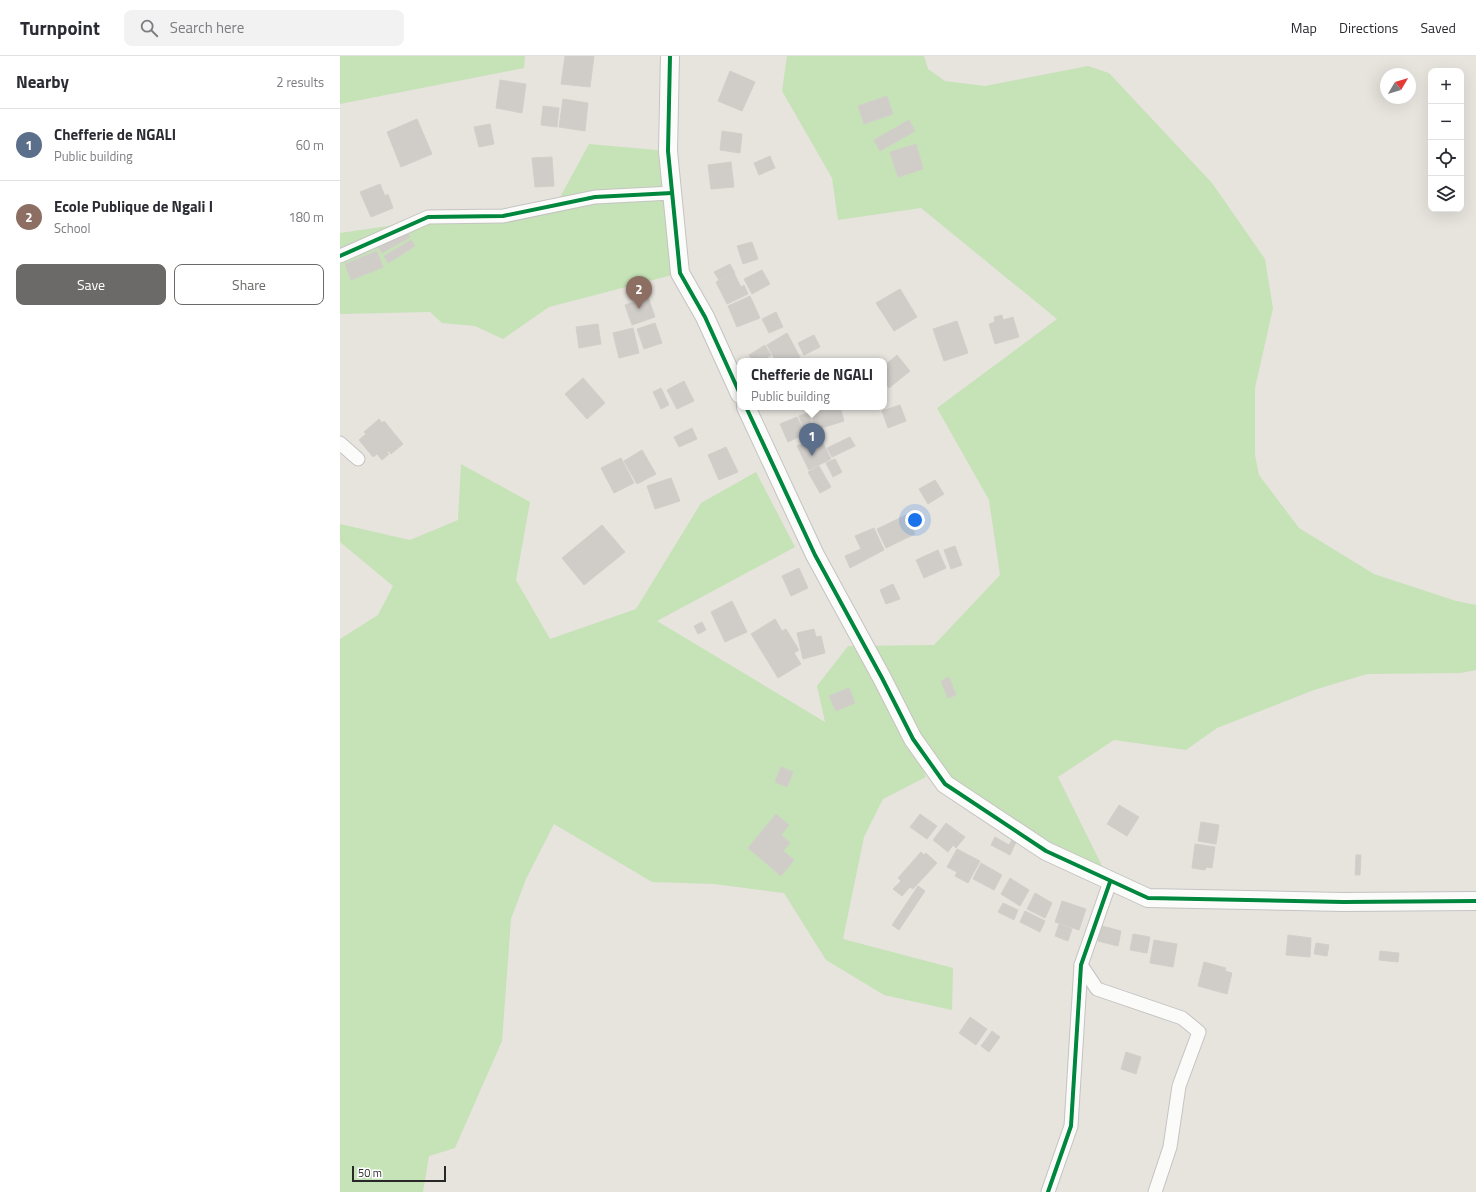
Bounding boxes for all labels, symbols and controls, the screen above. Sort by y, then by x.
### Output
search box [124,10,404,46]
text: Turnpoint [20,13,100,42]
text: Search here [170,16,244,39]
icon: search [138,17,160,39]
text: Map [1291,17,1317,38]
text: Directions [1339,17,1398,38]
text: Saved [1420,17,1456,38]
north arrow [1380,68,1416,104]
map controls [1428,68,1464,212]
button: + [1428,68,1464,104]
text: Nearby [16,69,69,95]
text: 2 results [276,72,324,92]
button: − [1428,104,1464,140]
text: Chefferie de NGALI [54,123,176,146]
text: 1 [25,135,33,155]
text: 60 m [296,135,324,155]
button: locate [1428,140,1464,176]
text: Public building [54,146,133,166]
button: layers [1428,176,1464,212]
text: Ecole Publique de Ngali I [54,195,213,218]
text: 2 [25,207,33,227]
text: 180 m [288,207,324,227]
text: School [54,218,90,238]
button: Save [16,264,166,305]
button: Share [174,264,324,305]
pin: 2 [626,276,652,309]
popup [737,358,887,410]
text: Chefferie de NGALI [751,363,873,386]
text: Public building [751,386,830,406]
pin: 1 [799,423,825,456]
your location [905,510,925,530]
scale bar [352,1164,446,1183]
text: 50 m [358,1165,382,1181]

